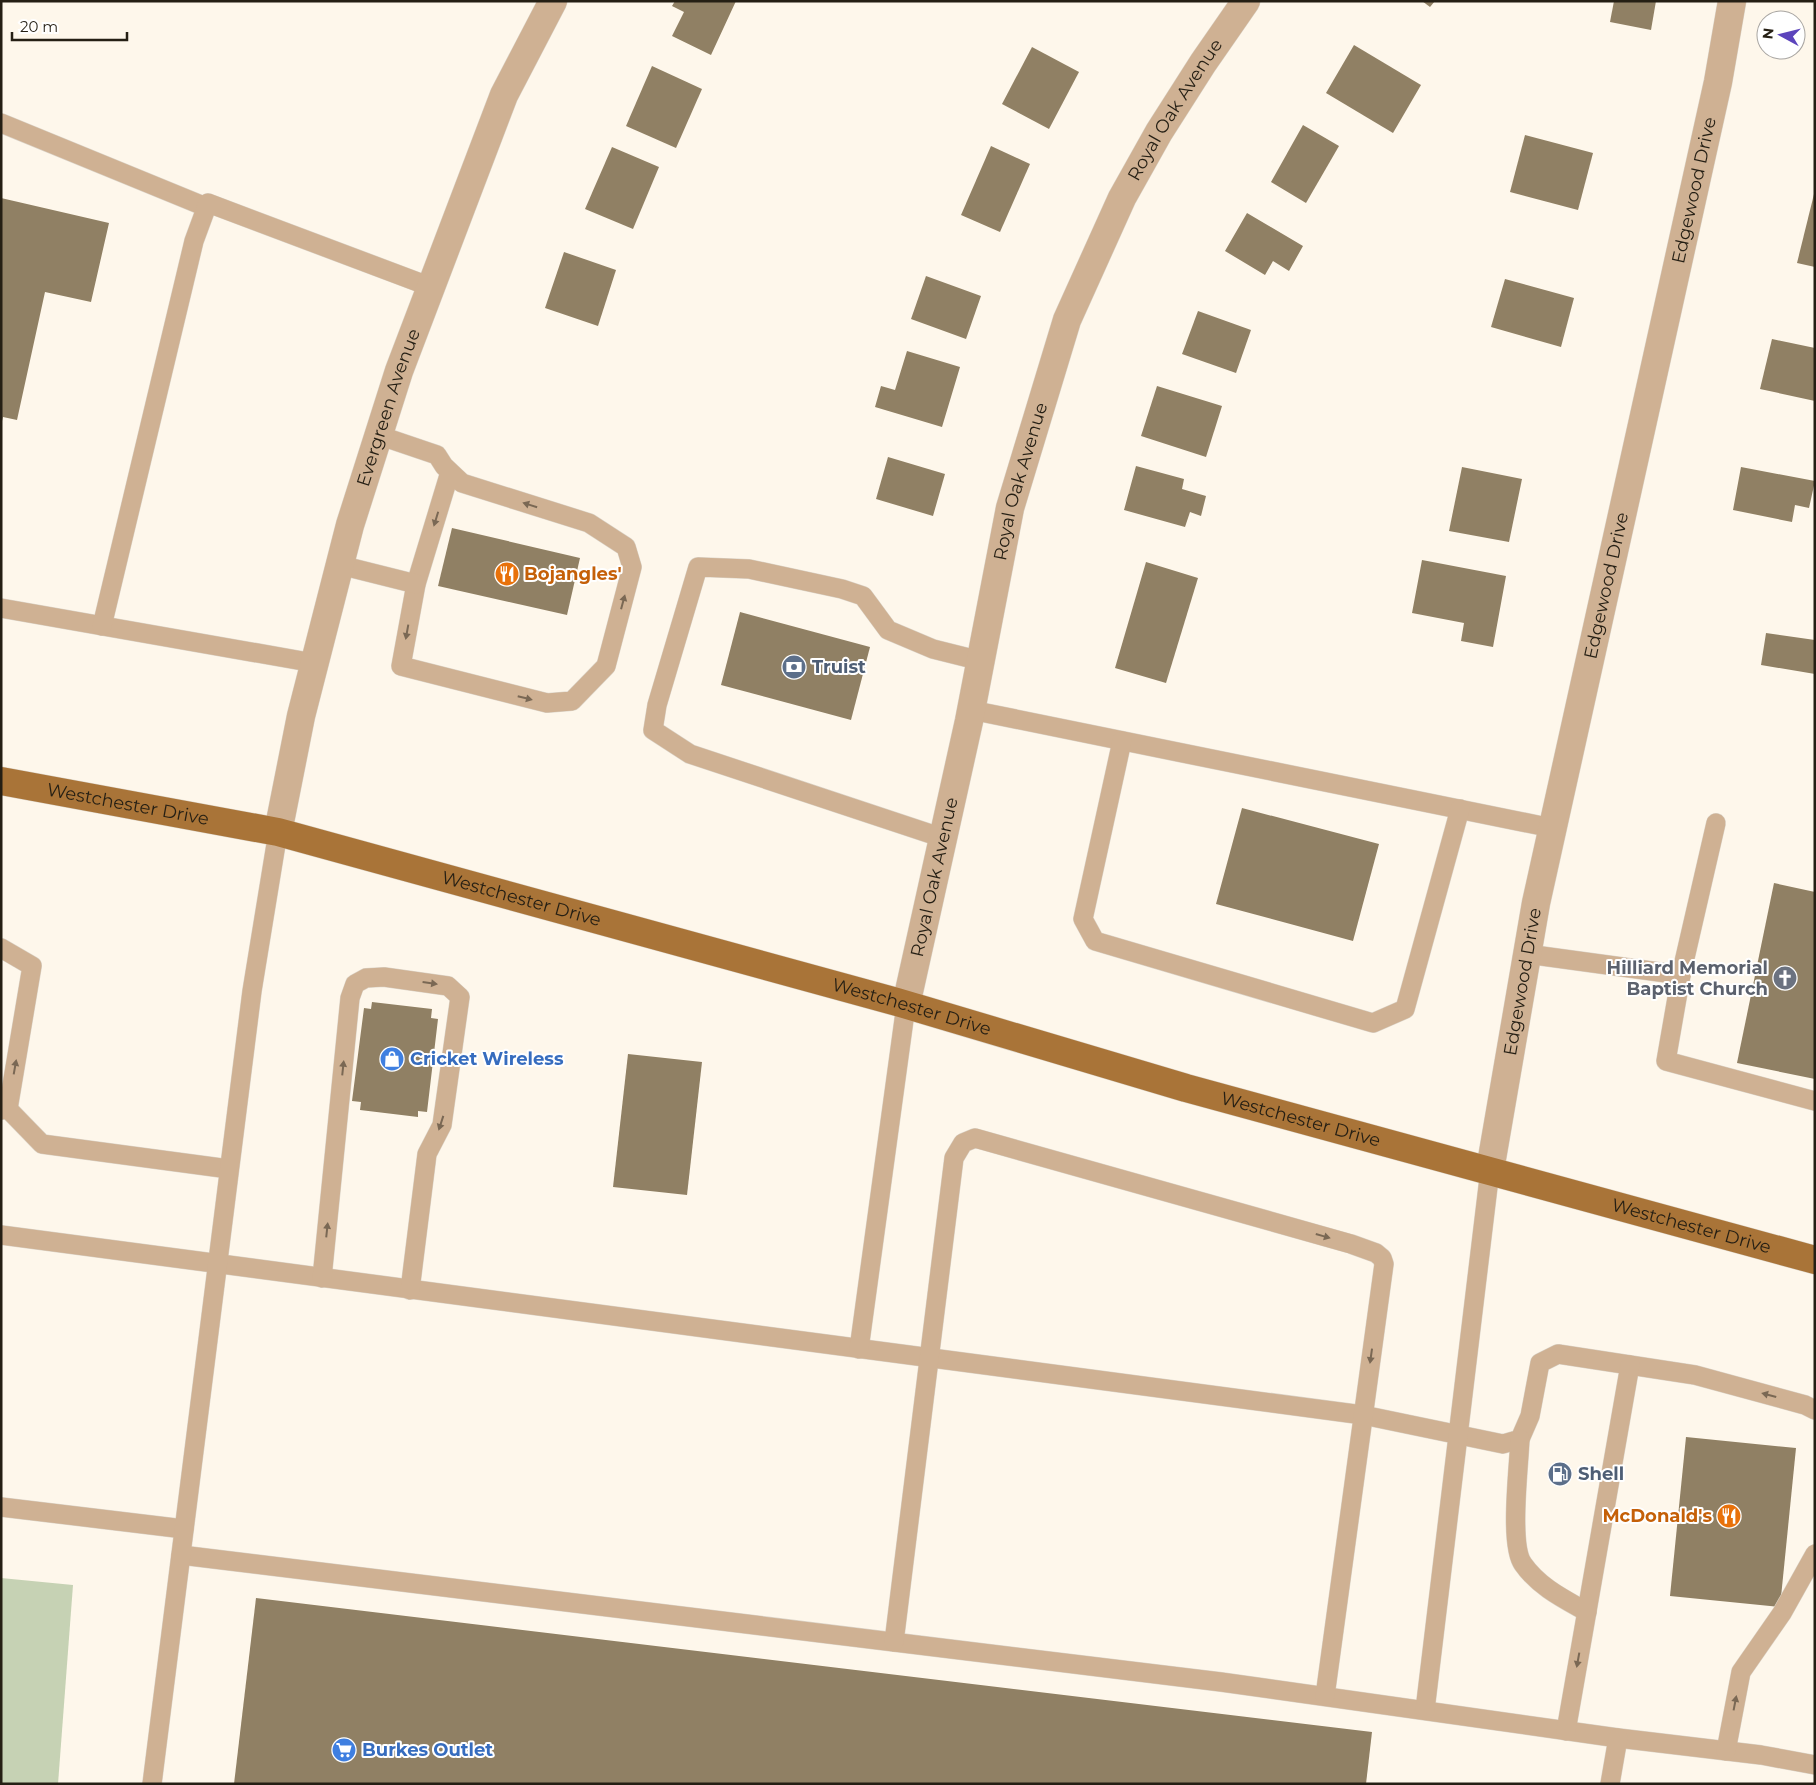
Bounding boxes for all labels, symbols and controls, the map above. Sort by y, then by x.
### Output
scale bar [12,10,128,42]
north arrow [1756,10,1806,60]
text: 20 m [20,17,58,36]
text: N [1758,27,1778,40]
street label: Royal Oak Avenue [1123,35,1227,185]
street label: Edgewood Drive [1667,115,1721,266]
street label: Evergreen Avenue [352,325,425,489]
street label: Royal Oak Avenue [989,400,1052,562]
one-way arrow [523,500,538,508]
street label: Edgewood Drive [1579,510,1633,661]
one-way arrow [431,511,439,526]
restaurant icon: Bojangles' [494,561,520,587]
place label: Bojangles' [524,563,622,585]
one-way arrow [619,594,627,609]
one-way arrow [403,624,411,640]
bank icon: Truist [781,654,807,680]
place label: Truist [812,656,866,678]
one-way arrow [517,694,532,702]
street label: Westchester Drive [45,779,211,830]
street label: Royal Oak Avenue [906,795,963,959]
street label: Westchester Drive [439,866,604,931]
street label: Edgewood Drive [1499,906,1546,1057]
place label: Hilliard Memorial Baptist Church [1607,957,1768,1000]
church icon: Hilliard Memorial Baptist Church [1772,965,1798,991]
street label: Westchester Drive [830,974,994,1040]
one-way arrow [422,980,438,988]
shop icon: Cricket Wireless [379,1046,405,1072]
place label: Cricket Wireless [410,1048,564,1070]
one-way arrow [11,1059,19,1075]
one-way arrow [339,1060,347,1076]
street label: Westchester Drive [1218,1087,1383,1152]
one-way arrow [436,1116,444,1131]
street label: Westchester Drive [1609,1194,1774,1259]
one-way arrow [323,1221,331,1237]
one-way arrow [1315,1232,1330,1240]
one-way arrow [1367,1348,1375,1364]
one-way arrow [1761,1391,1776,1399]
fuel station icon: Shell [1547,1461,1573,1487]
place label: Shell [1578,1463,1624,1485]
restaurant icon: McDonald's [1716,1503,1742,1529]
place label: McDonald's [1602,1505,1712,1527]
one-way arrow [1574,1653,1582,1669]
one-way arrow [1731,1695,1739,1711]
supermarket icon: Burkes Outlet [331,1737,357,1763]
place label: Burkes Outlet [362,1739,493,1761]

